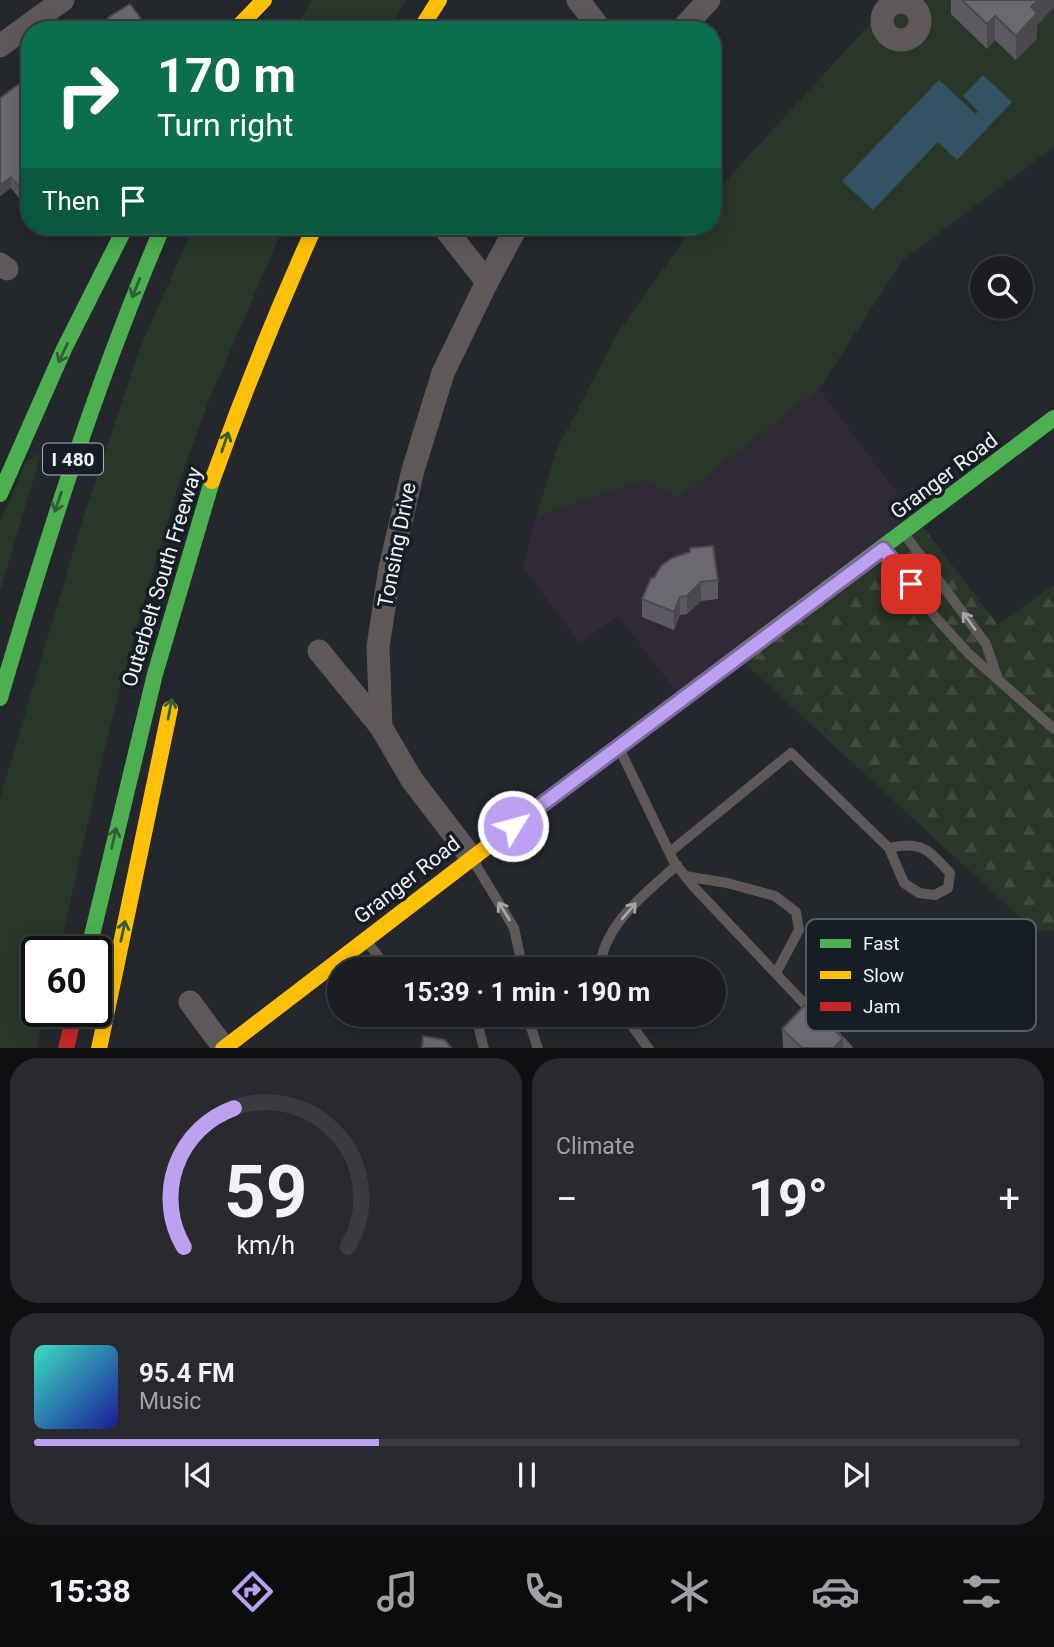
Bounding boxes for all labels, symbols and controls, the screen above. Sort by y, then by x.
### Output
text: 170 m [157,47,296,104]
icon: right [42,49,133,140]
text: Turn right [157,106,293,144]
icon: arrive [114,182,152,220]
text: Then [42,186,100,216]
map controls [970,256,1033,319]
button: search [970,256,1033,319]
one-way arrow [128,277,141,299]
one-way arrow [56,342,69,363]
street label: Granger Road [886,428,1002,524]
one-way arrow [220,432,232,454]
road number: I 480 [43,444,103,474]
street label: Outerbelt South Freeway [117,464,207,690]
street label: Tonsing Drive [373,480,421,610]
one-way arrow [51,491,63,513]
pin [881,554,941,614]
icon: arrive [892,565,930,603]
one-way arrow [962,612,977,631]
one-way arrow [163,698,177,721]
position arrow [476,789,550,863]
one-way arrow [107,827,121,850]
street label: Granger Road [349,831,465,929]
one-way arrow [497,901,511,921]
one-way arrow [621,903,637,921]
legend [806,919,1036,1031]
one-way arrow [117,920,131,943]
text: Fast [863,932,900,955]
speed limit sign: 60 [21,936,112,1027]
text: Slow [863,964,904,987]
text: 15:39 · 1 min · 190 m [403,977,650,1007]
text: Jam [863,995,900,1018]
text: Climate [556,1133,635,1160]
text: 59 [224,1149,308,1235]
text: 19° [748,1168,828,1229]
text: − [556,1177,578,1221]
text: + [998,1177,1020,1221]
text: km/h [237,1230,295,1259]
text: 95.4 FM [139,1358,235,1388]
text: Music [139,1388,201,1415]
icon: previous [179,1456,217,1494]
icon: pause [508,1456,546,1494]
icon: next [837,1456,875,1494]
icon: directions [228,1567,277,1616]
icon: music [373,1567,422,1616]
icon: phone [519,1567,568,1616]
icon: climate [665,1567,714,1616]
icon: car [811,1567,860,1616]
icon: filters [957,1567,1006,1616]
text: 15:38 [48,1572,131,1610]

